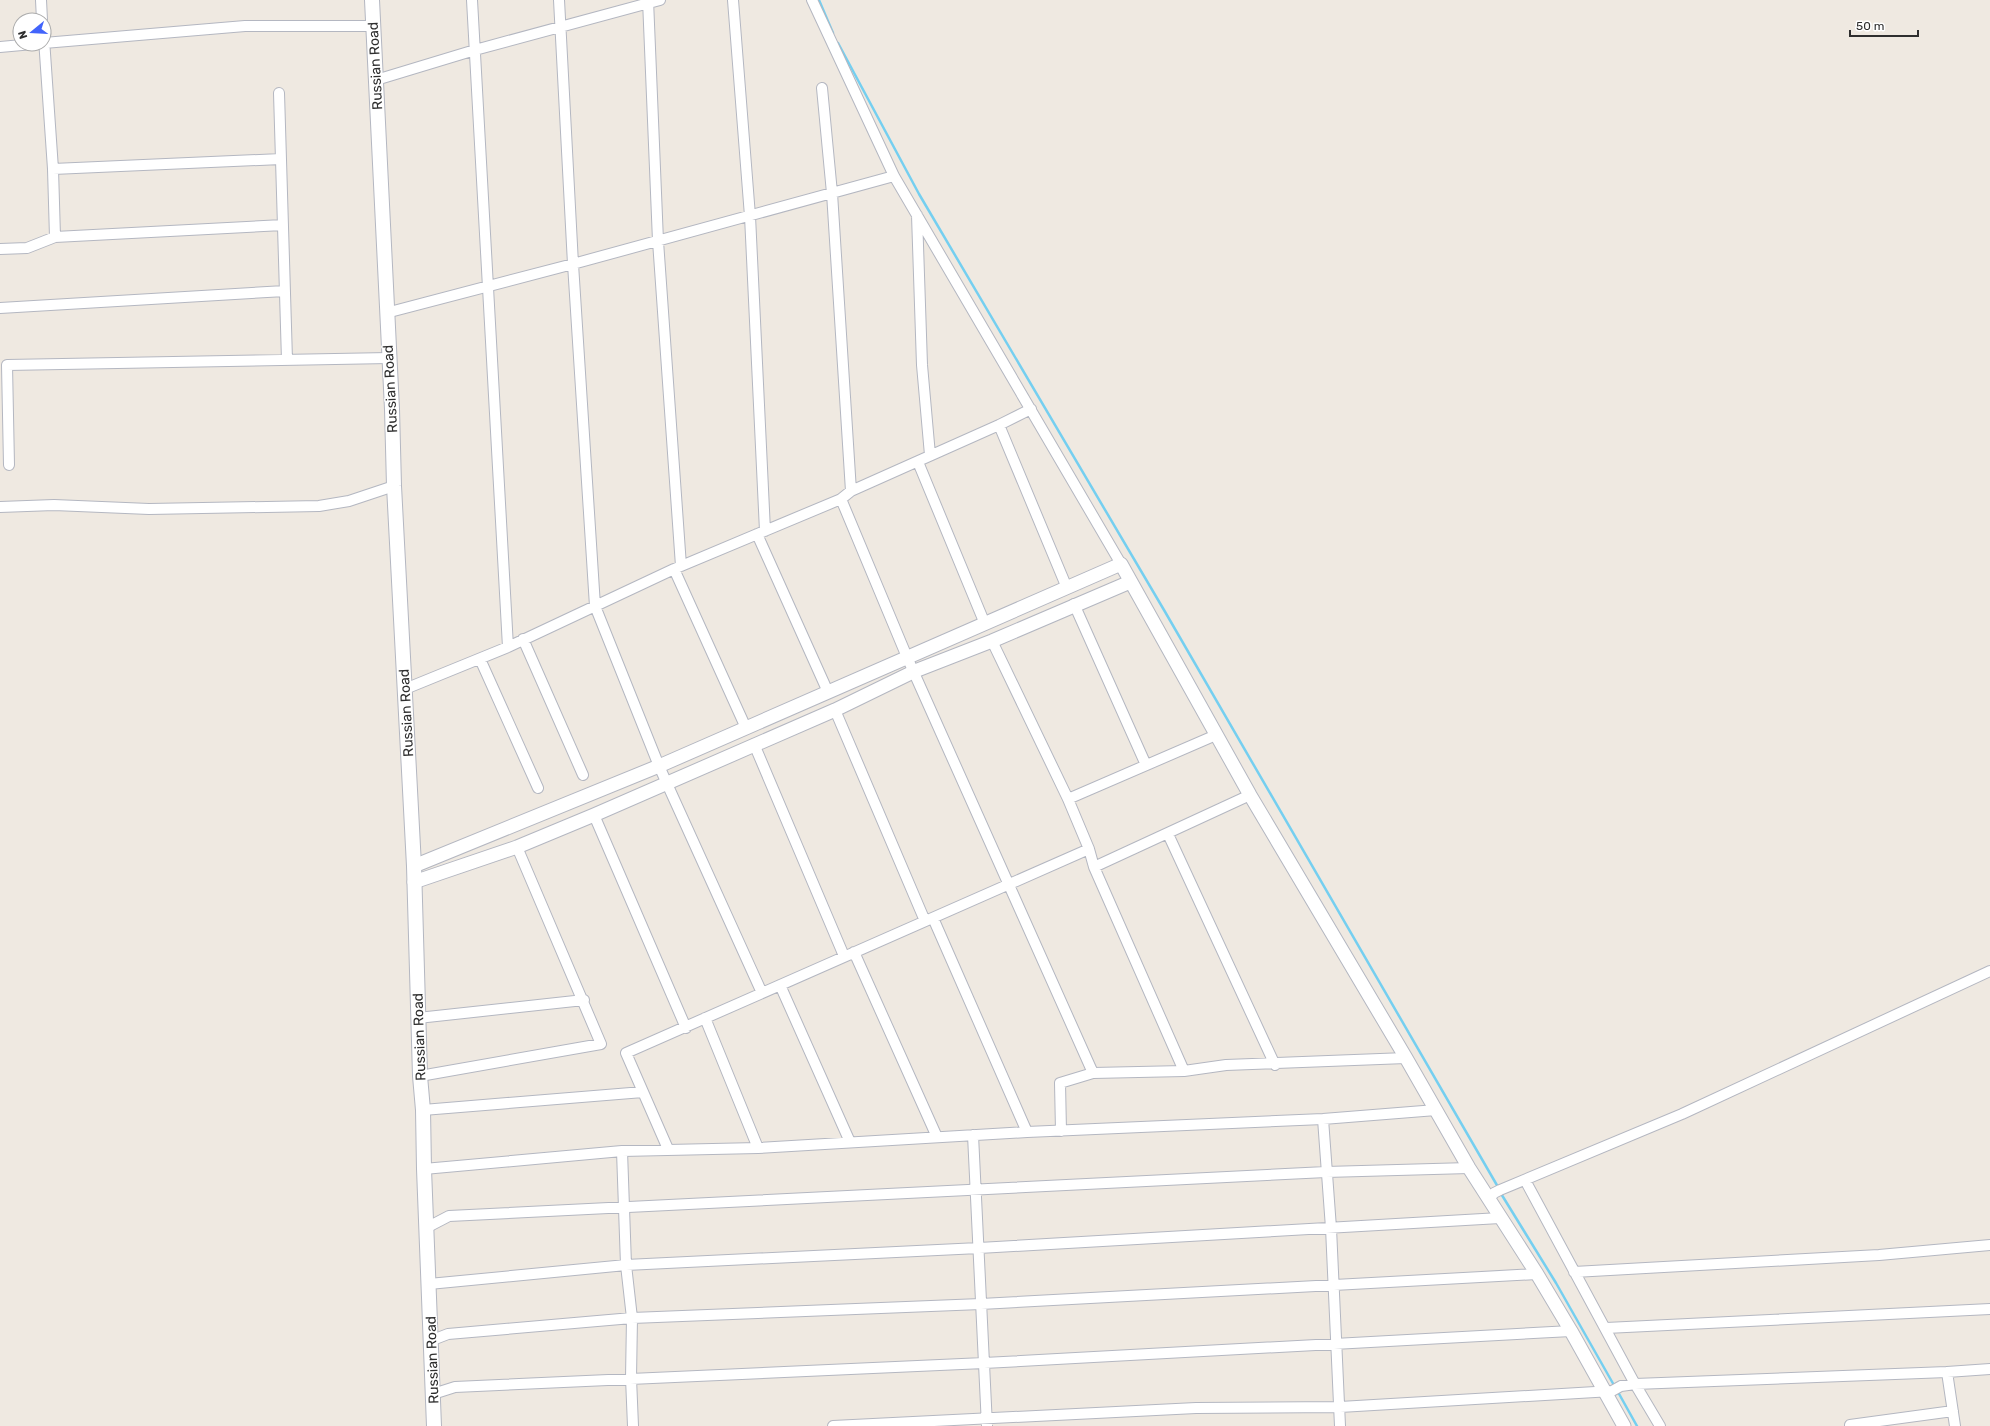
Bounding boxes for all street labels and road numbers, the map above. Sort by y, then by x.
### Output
street label: Russian Road [365,22,386,110]
street label: Russian Road [380,345,401,433]
street label: Russian Road [396,669,417,757]
street label: Russian Road [409,993,430,1081]
street label: Russian Road [422,1316,443,1404]

